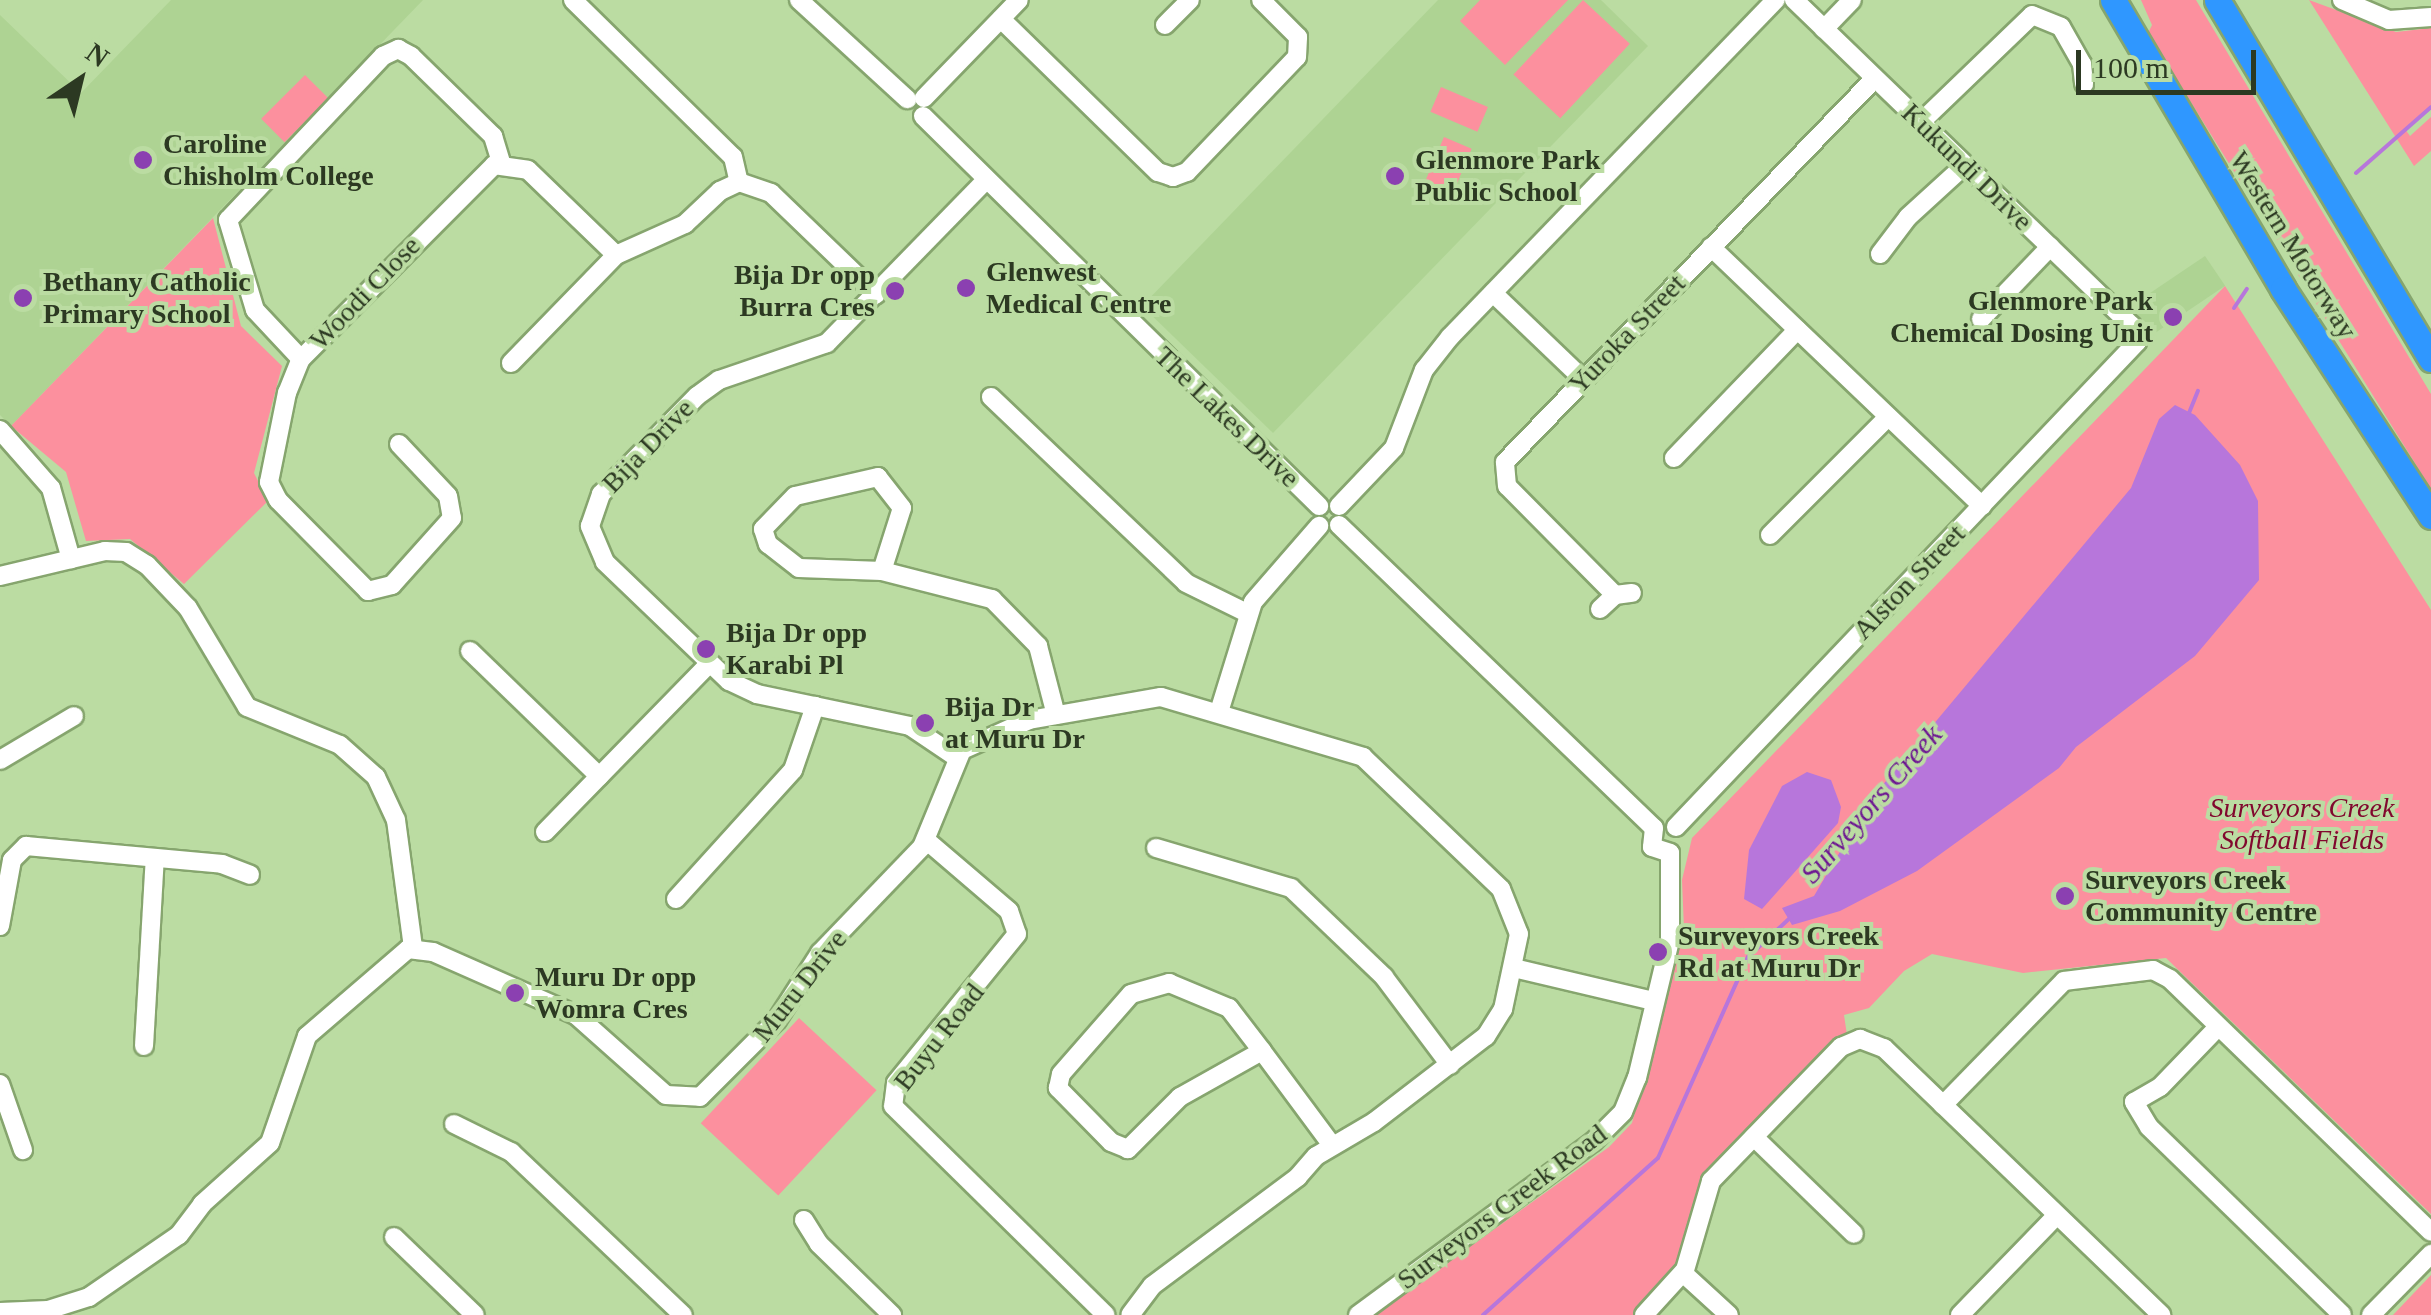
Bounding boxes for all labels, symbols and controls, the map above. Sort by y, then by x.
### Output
north arrow [30,30,130,130]
scale bar [2081,30,2261,92]
text: N [80,37,115,74]
text: 100 m [2093,51,2169,84]
street label: Kukundi Drive [1895,96,2039,238]
place label: Caroline Chisholm College [163,127,374,193]
place label: Glenmore Park Public School [1415,143,1600,209]
street label: Western Motorway [2222,145,2364,345]
marker: Caroline Chisholm College [132,149,154,171]
marker: Glenmore Park Public School [1384,165,1406,187]
street label: Woodi Close [303,229,427,357]
place label: Glenwest Medical Centre [986,255,1171,321]
place label: Bija Dr opp Burra Cres [733,258,875,324]
place label: Bethany Catholic Primary School [43,265,251,331]
street label: Yuroka Street [1562,267,1692,401]
marker: Glenwest Medical Centre [955,277,977,299]
marker: Bija Dr opp Burra Cres [884,280,906,302]
place label: Glenmore Park Chemical Dosing Unit [1890,284,2153,350]
marker: Bethany Catholic Primary School [12,287,34,309]
marker: Glenmore Park Chemical Dosing Unit [2162,306,2184,328]
street label: The Lakes Drive [1148,340,1306,494]
street label: Bija Drive [595,392,701,500]
street label: Alston Street [1846,517,1972,647]
place label: Bija Dr opp Karabi Pl [726,616,868,682]
marker: Bija Dr opp Karabi Pl [695,638,717,660]
place label: Bija Dr at Muru Dr [945,690,1085,756]
marker: Bija Dr at Muru Dr [914,712,936,734]
water label: Surveyors Creek [1792,717,1950,891]
park label: Surveyors Creek Softball Fields [2210,791,2394,857]
place label: Surveyors Creek Community Centre [2085,863,2317,929]
marker: Surveyors Creek Community Centre [2054,885,2076,907]
place label: Surveyors Creek Rd at Muru Dr [1678,919,1879,985]
street label: Muru Drive [746,923,854,1049]
marker: Surveyors Creek Rd at Muru Dr [1647,941,1669,963]
place label: Muru Dr opp Womra Cres [535,960,697,1026]
street label: Buyu Road [887,977,991,1097]
marker: Muru Dr opp Womra Cres [504,982,526,1004]
street label: Surveyors Creek Road [1391,1117,1613,1297]

